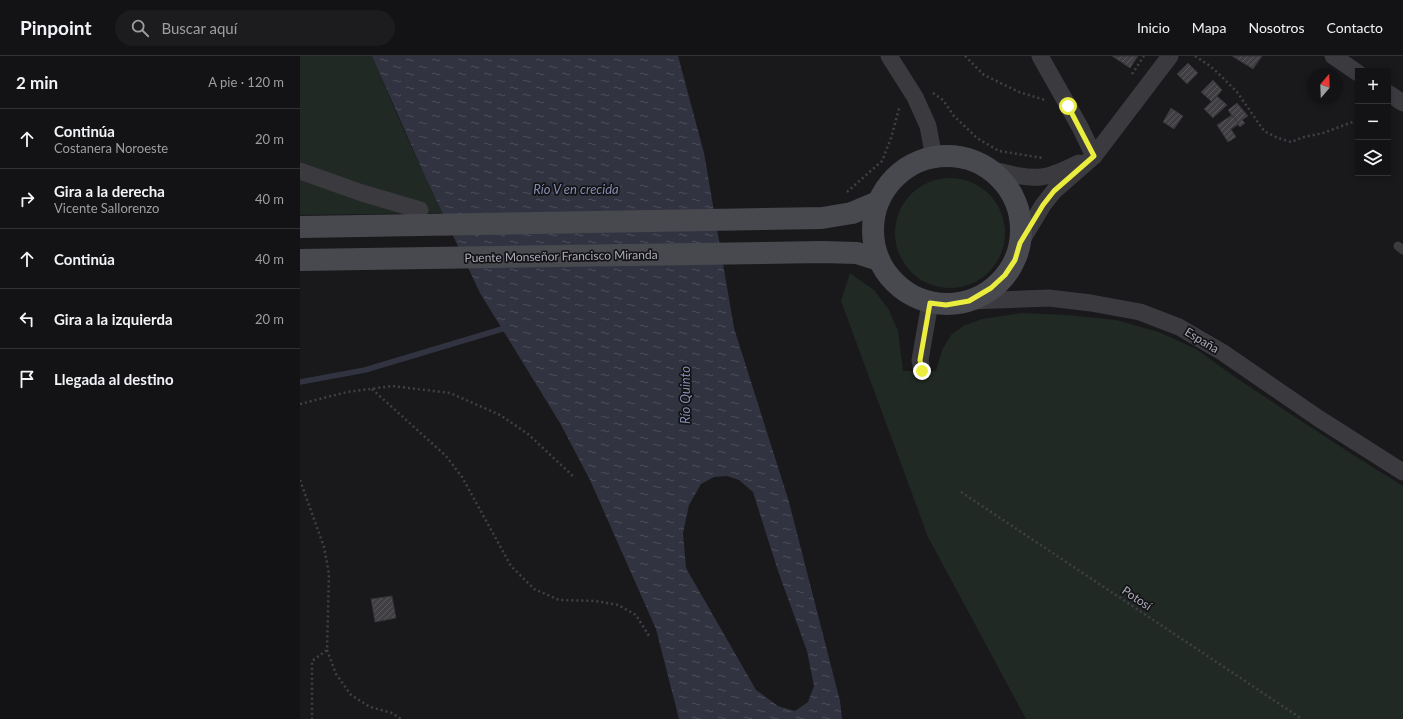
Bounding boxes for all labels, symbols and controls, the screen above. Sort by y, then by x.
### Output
search box [115,10,395,46]
text: Pinpoint [20,16,91,39]
icon: search [129,17,151,39]
text: Buscar aquí [161,19,237,37]
text: Inicio [1137,19,1170,36]
text: Mapa [1192,19,1226,36]
text: Nosotros [1248,19,1305,36]
text: Contacto [1327,19,1383,36]
north arrow [1307,68,1343,104]
map controls [1355,68,1391,176]
button: + [1355,68,1391,104]
text: 2 min [16,72,58,93]
text: A pie · 120 m [208,74,284,90]
route start [1059,97,1077,115]
button: − [1355,104,1391,140]
text: Continúa [54,122,115,140]
icon: ahead [16,128,38,150]
text: 20 m [255,131,284,147]
text: Costanera Noroeste [54,140,168,156]
button: layers [1355,140,1391,176]
water label: Río V en crecida [533,181,619,197]
text: Gira a la derecha [54,182,165,200]
icon: right [16,188,38,210]
text: 40 m [255,191,284,207]
text: Vicente Sallorenzo [54,200,160,216]
street label: Puente Monseñor Francisco Miranda [464,247,658,265]
icon: ahead [16,248,38,270]
text: Continúa [54,250,115,268]
text: 40 m [255,251,284,267]
icon: left [16,308,38,330]
text: Gira a la izquierda [54,310,173,328]
text: 20 m [255,311,284,327]
street label: España [1182,324,1222,356]
route end [913,362,931,380]
water label: Río Quinto [677,366,693,424]
icon: arrive [16,368,38,390]
text: Llegada al destino [54,370,174,388]
street label: Potosí [1119,583,1156,614]

